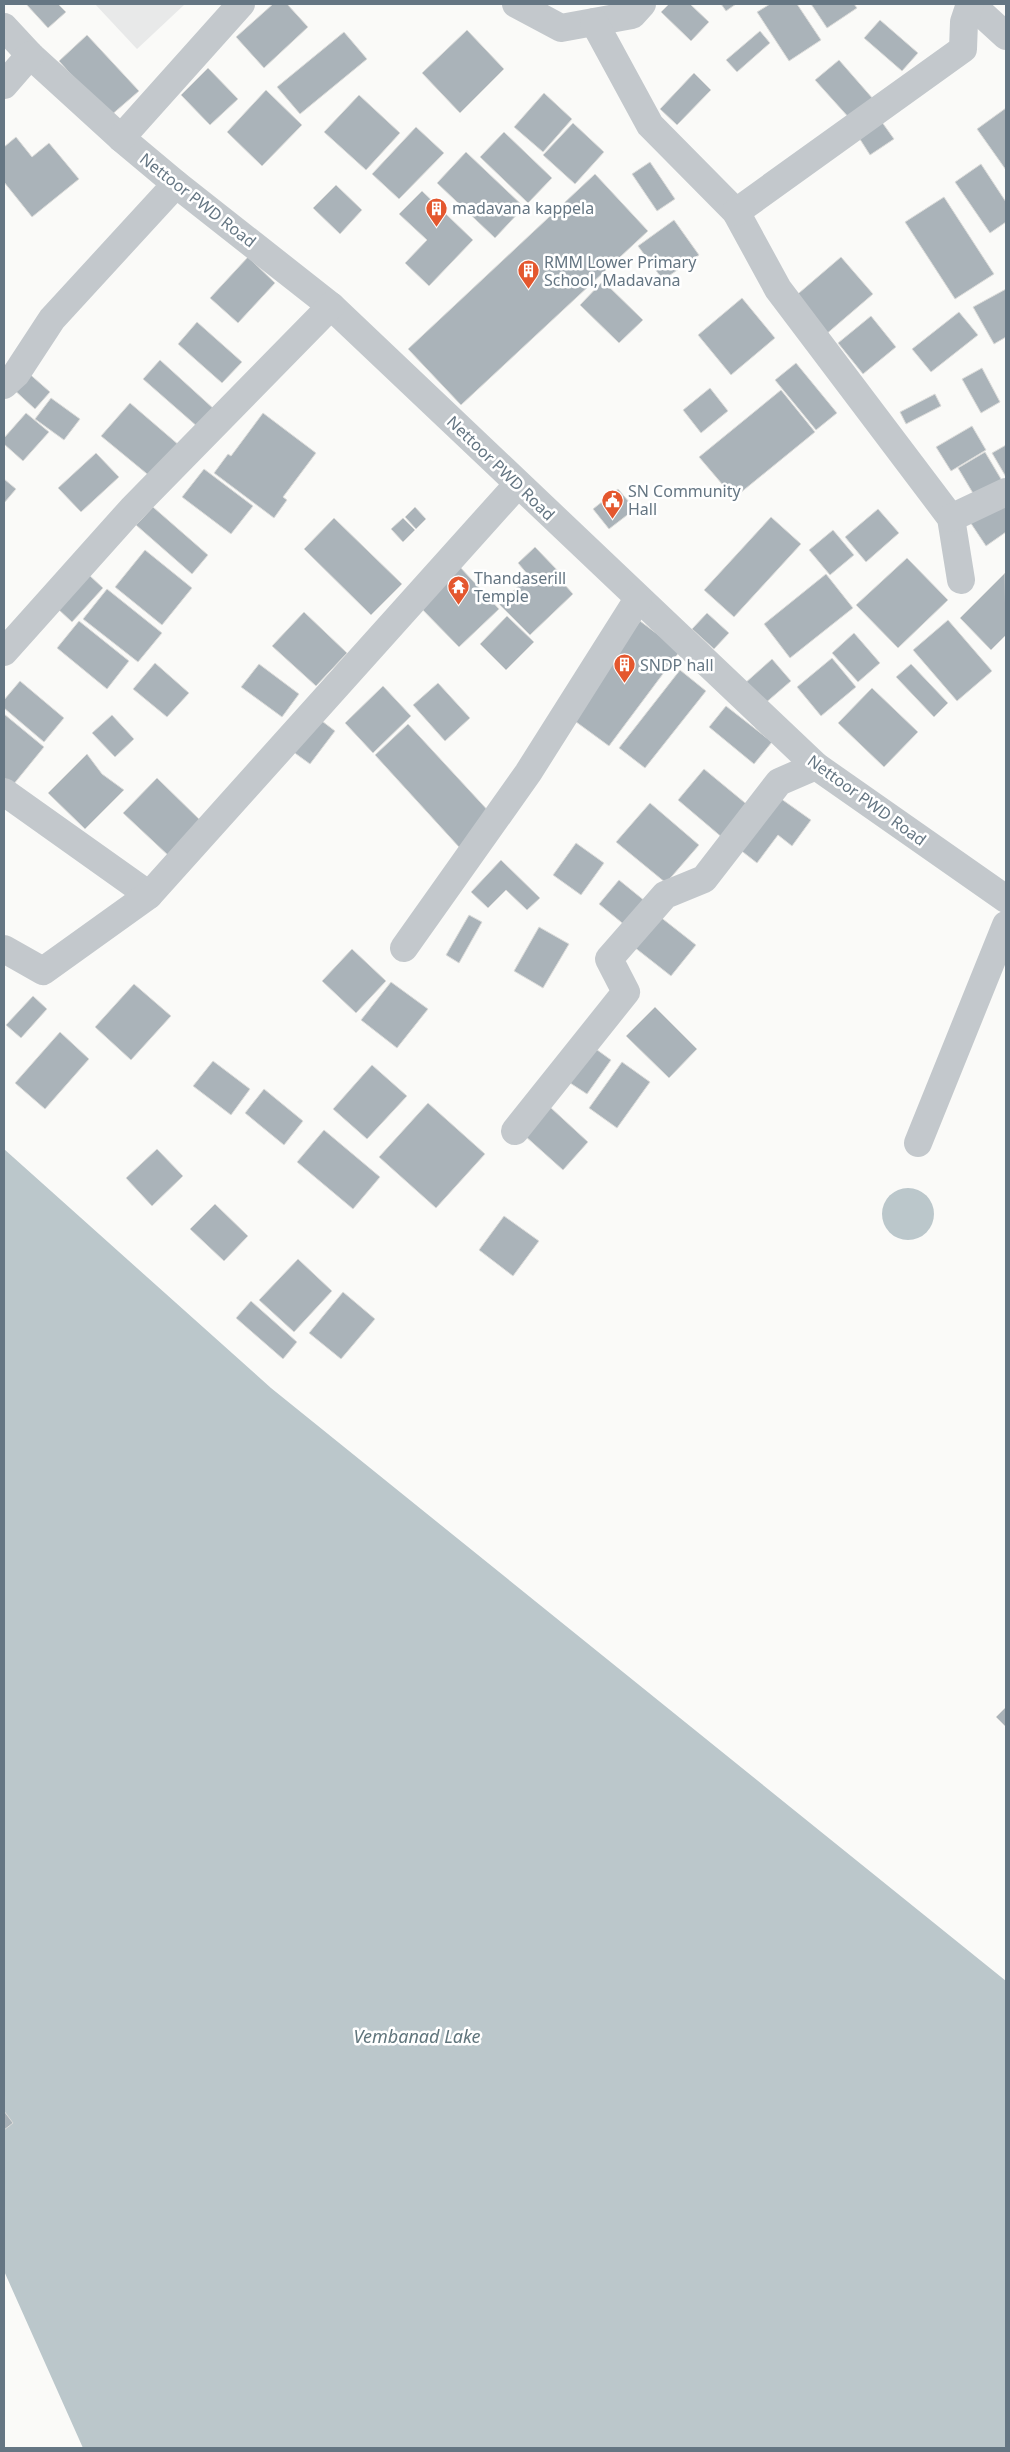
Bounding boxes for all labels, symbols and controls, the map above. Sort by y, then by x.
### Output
street label: Nettoor PWD Road [135,148,261,252]
building icon: madavana kappela [424,196,448,227]
place label: madavana kappela [452,197,594,219]
place label: RMM Lower Primary School, Madavana [544,251,697,291]
building icon: RMM Lower Primary School, Madavana [516,259,540,290]
street label: Nettoor PWD Road [442,411,560,525]
place label: SN Community Hall [628,480,741,520]
public building icon: SN Community Hall [600,488,624,519]
place label: Thandaserill Temple [474,567,566,607]
temple icon: Thandaserill Temple [446,575,470,606]
building icon: SNDP hall [612,653,636,684]
place label: SNDP hall [640,654,714,676]
street label: Nettoor PWD Road [803,749,931,851]
water label: Vembanad Lake [353,2024,481,2048]

